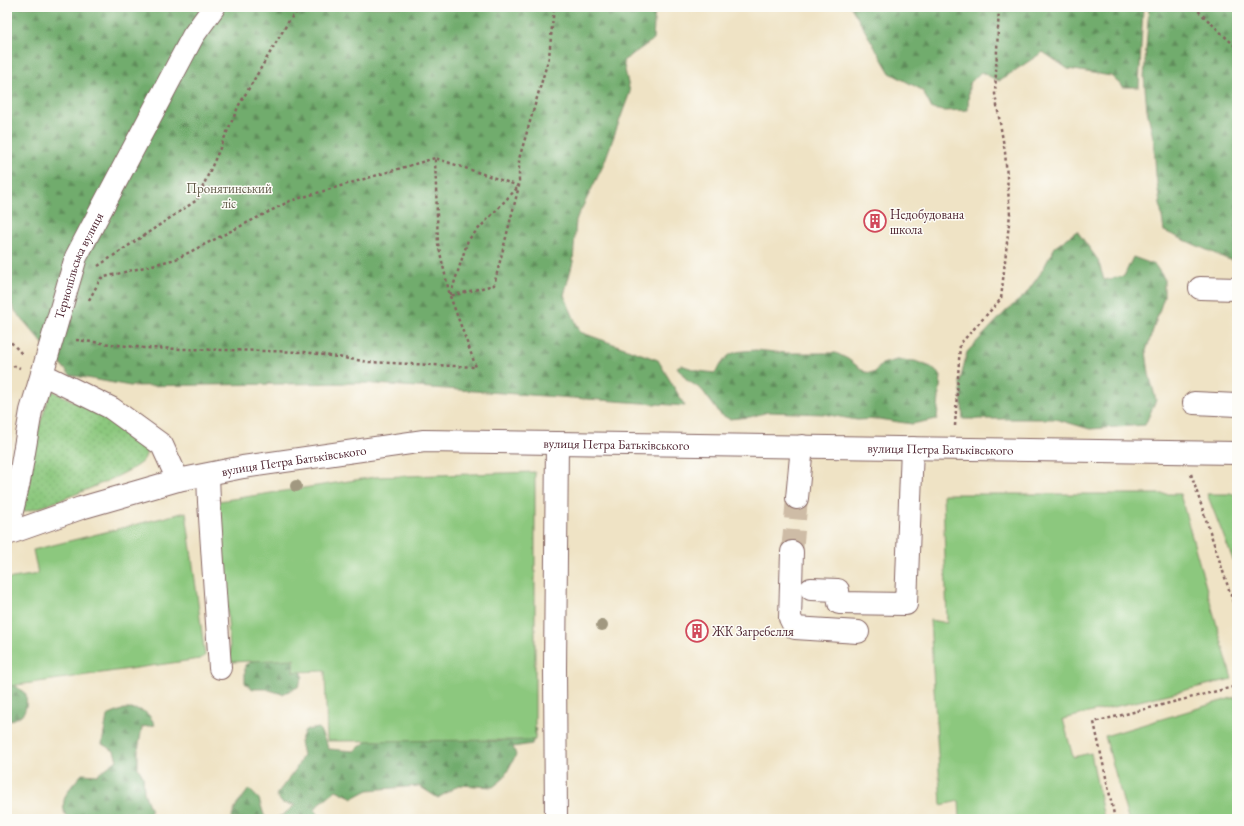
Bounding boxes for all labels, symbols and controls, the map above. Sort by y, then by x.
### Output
park label: Пронятинський ліс [186,180,272,212]
place label: Недобудована школа [890,206,965,238]
building icon: Недобудована школа [862,208,888,234]
street label: Тернопільська вулиця [50,209,107,321]
street label: вулиця Петра Батьківського [543,435,690,454]
street label: вулиця Петра Батьківського [867,440,1014,459]
street label: вулиця Петра Батьківського [220,441,367,480]
building icon: ЖК Загребелля [684,618,710,644]
place label: ЖК Загребелля [711,623,794,640]

